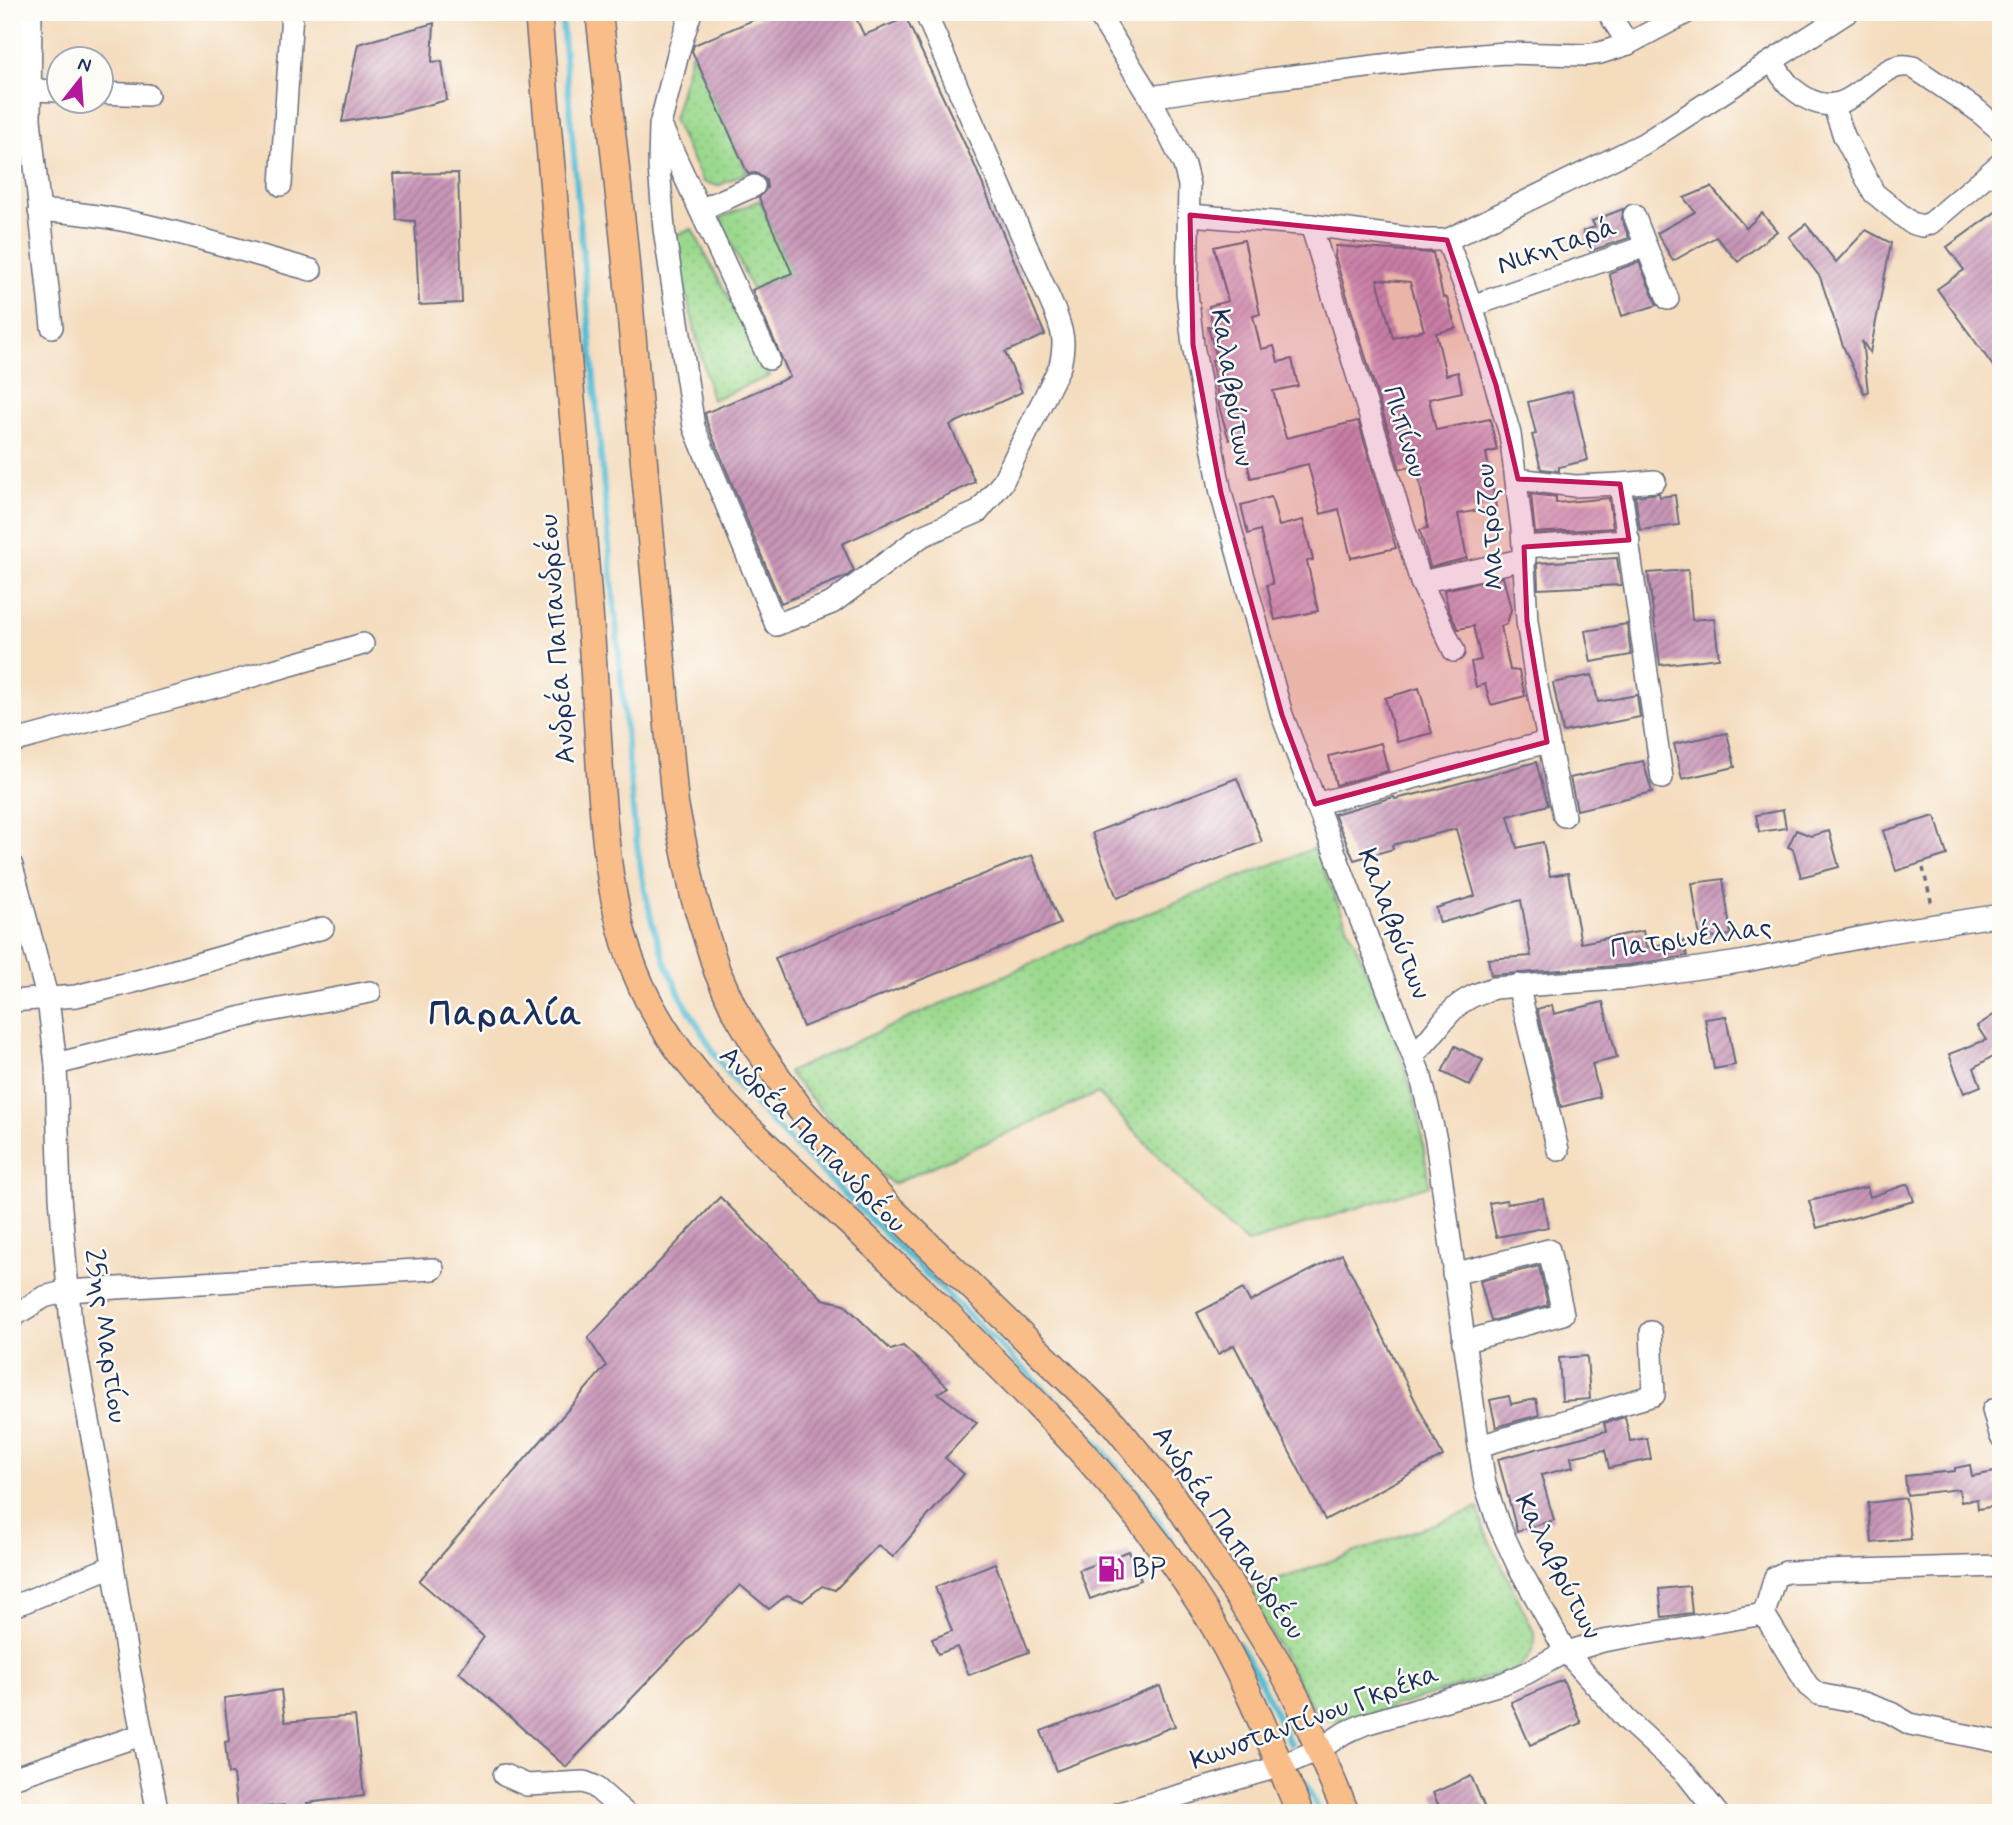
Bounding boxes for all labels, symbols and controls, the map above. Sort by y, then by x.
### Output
north arrow [46,46,116,116]
text: N [75,51,94,79]
street label: Νικηταρά [1492,209,1622,285]
street label: Καλαβρύτων [1200,307,1262,469]
street label: Πιπίνου [1373,382,1435,482]
street label: Ματρόζου [1467,462,1515,592]
street label: Ανδρέα Παπανδρέου [531,513,585,765]
street label: Καλαβρύτων [1347,843,1439,1005]
street label: Πατρινέλλας [1608,909,1774,969]
district label: Παραλία [428,992,584,1038]
street label: Ανδρέα Παπανδρέου [710,1038,914,1242]
street label: 25ης Μαρτίου [74,1246,136,1426]
street label: Ανδρέα Παπανδρέου [1143,1419,1313,1647]
street label: Καλαβρύτων [1504,1488,1610,1646]
place label: BP [1132,1551,1166,1588]
fuel station icon: BP [1096,1554,1126,1584]
street label: Κωνσταντίνου Γκρέκα [1185,1656,1445,1780]

